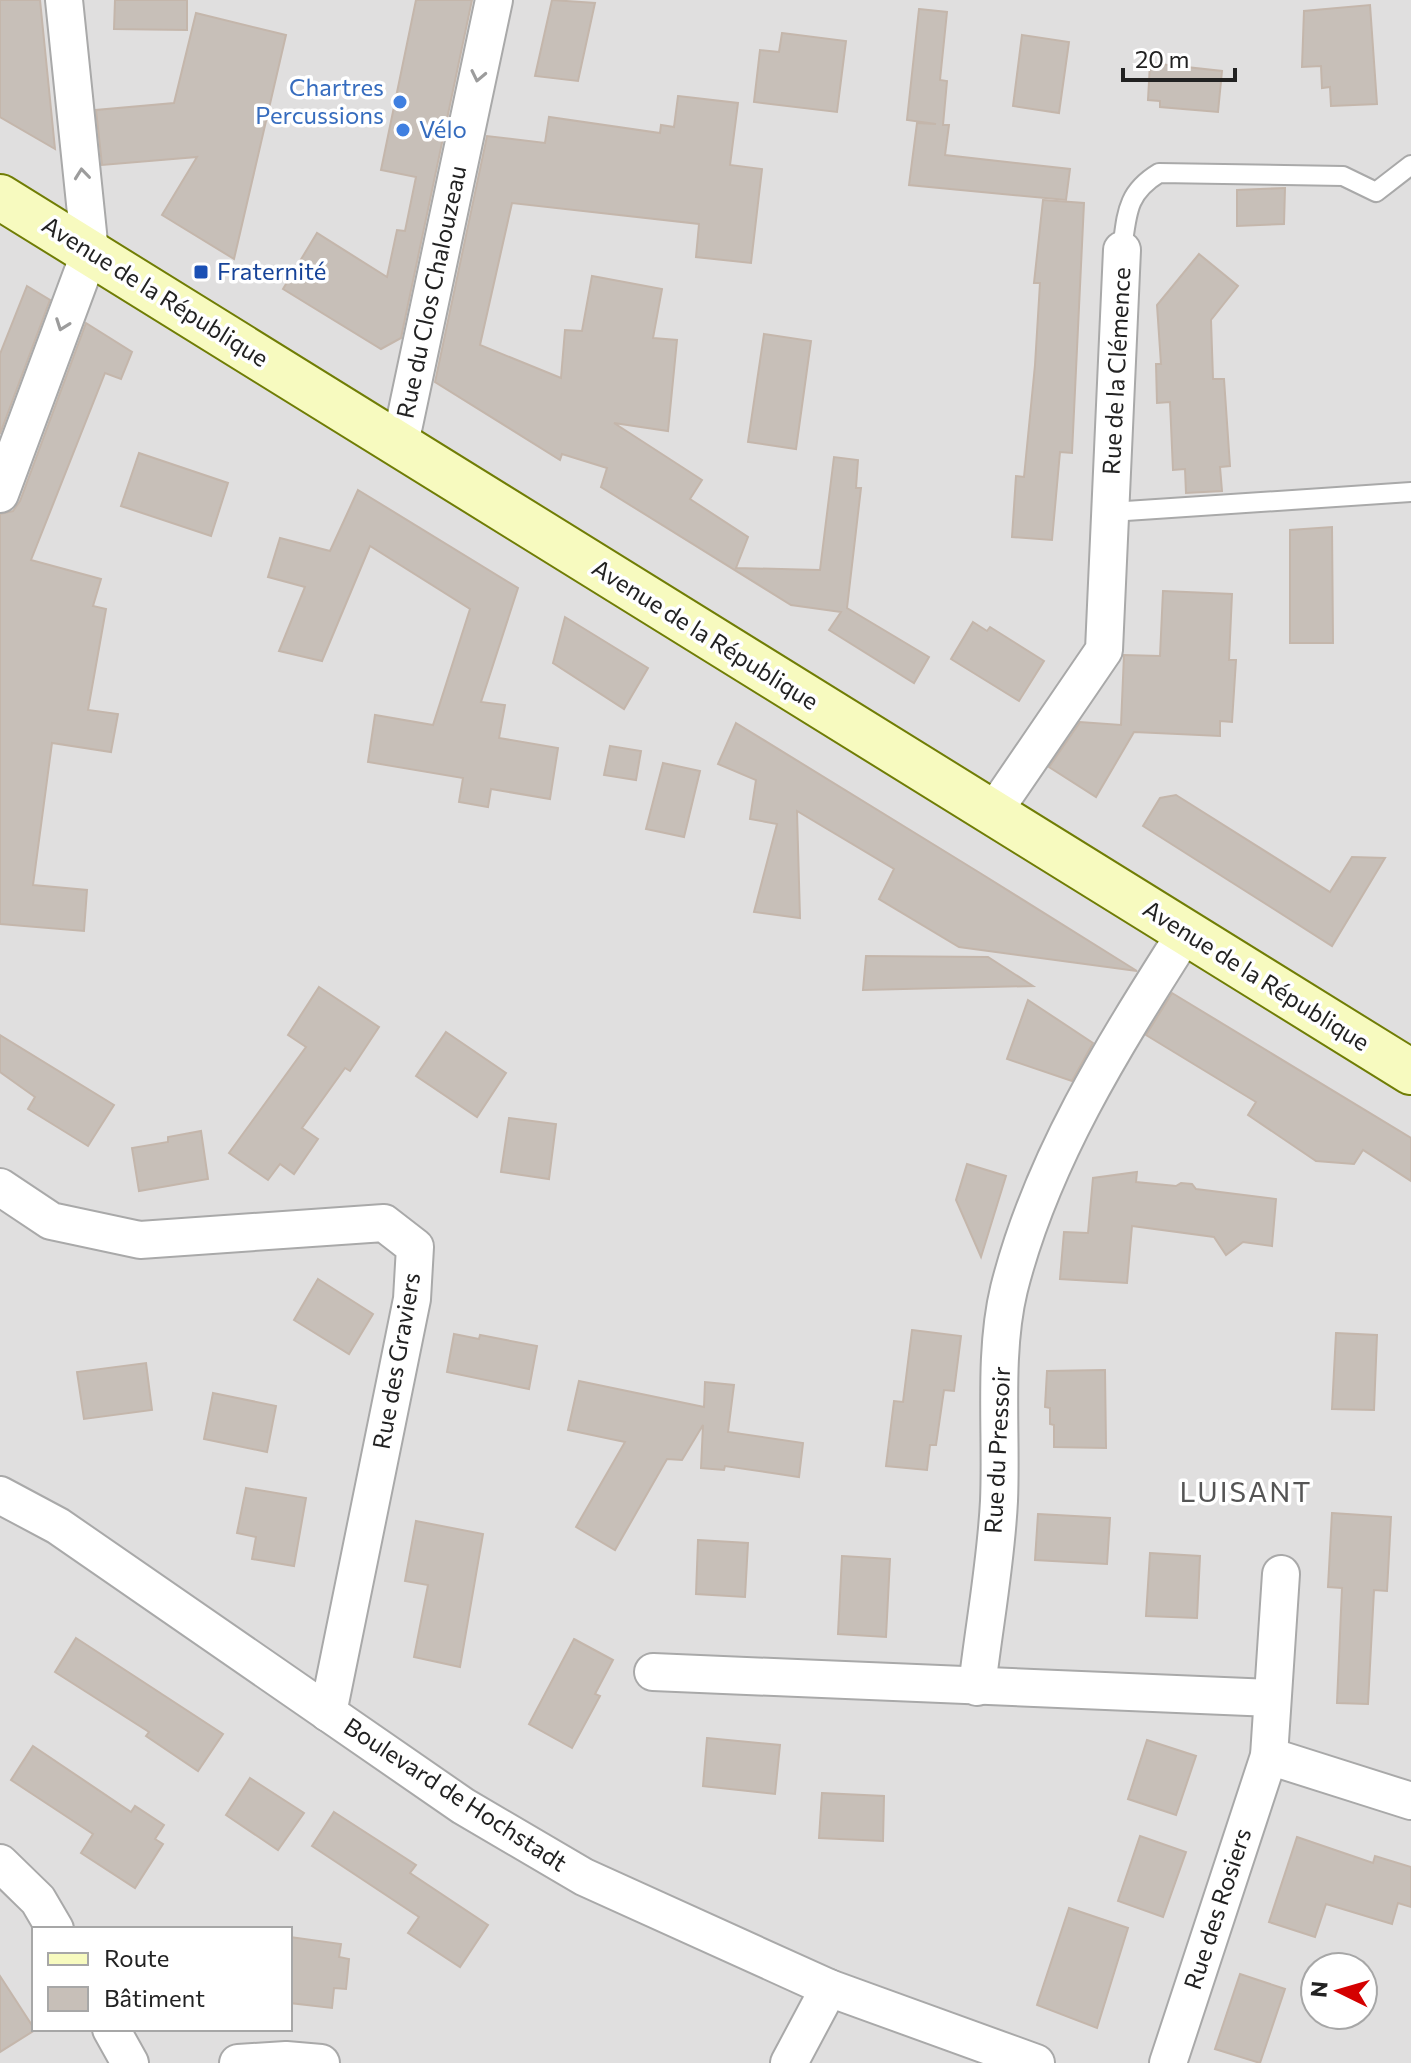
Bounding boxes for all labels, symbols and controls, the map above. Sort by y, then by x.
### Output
scale bar [1123,32,1235,82]
text: 20 m [1135,44,1189,73]
one-way arrow [470,69,487,83]
place label: Chartres Percussions [255,72,384,129]
marker: Chartres Percussions [391,93,409,111]
place label: Vélo [419,114,467,143]
marker: Vélo [394,121,412,139]
street label: Rue du Clos Chalouzeau [390,163,472,421]
one-way arrow [73,168,90,181]
street label: Avenue de la République [37,209,274,372]
place label: Fraternité [217,256,326,285]
marker: Fraternité [192,263,210,281]
street label: Rue de la Clémence [1096,266,1135,476]
one-way arrow [55,317,72,331]
street label: Avenue de la République [587,552,824,715]
street label: Avenue de la République [1138,893,1375,1056]
street label: Rue des Graviers [366,1270,425,1451]
street label: Rue du Pressoir [978,1365,1015,1534]
district label: LUISANT [1180,1474,1312,1508]
street label: Boulevard de Hochstadt [339,1711,573,1877]
street label: Rue des Rosiers [1177,1824,1256,1993]
legend [32,1927,292,2031]
text: Route [104,1943,169,1972]
north arrow [1299,1951,1379,2031]
text: N [1304,1980,1333,1999]
text: Bâtiment [104,1983,205,2012]

